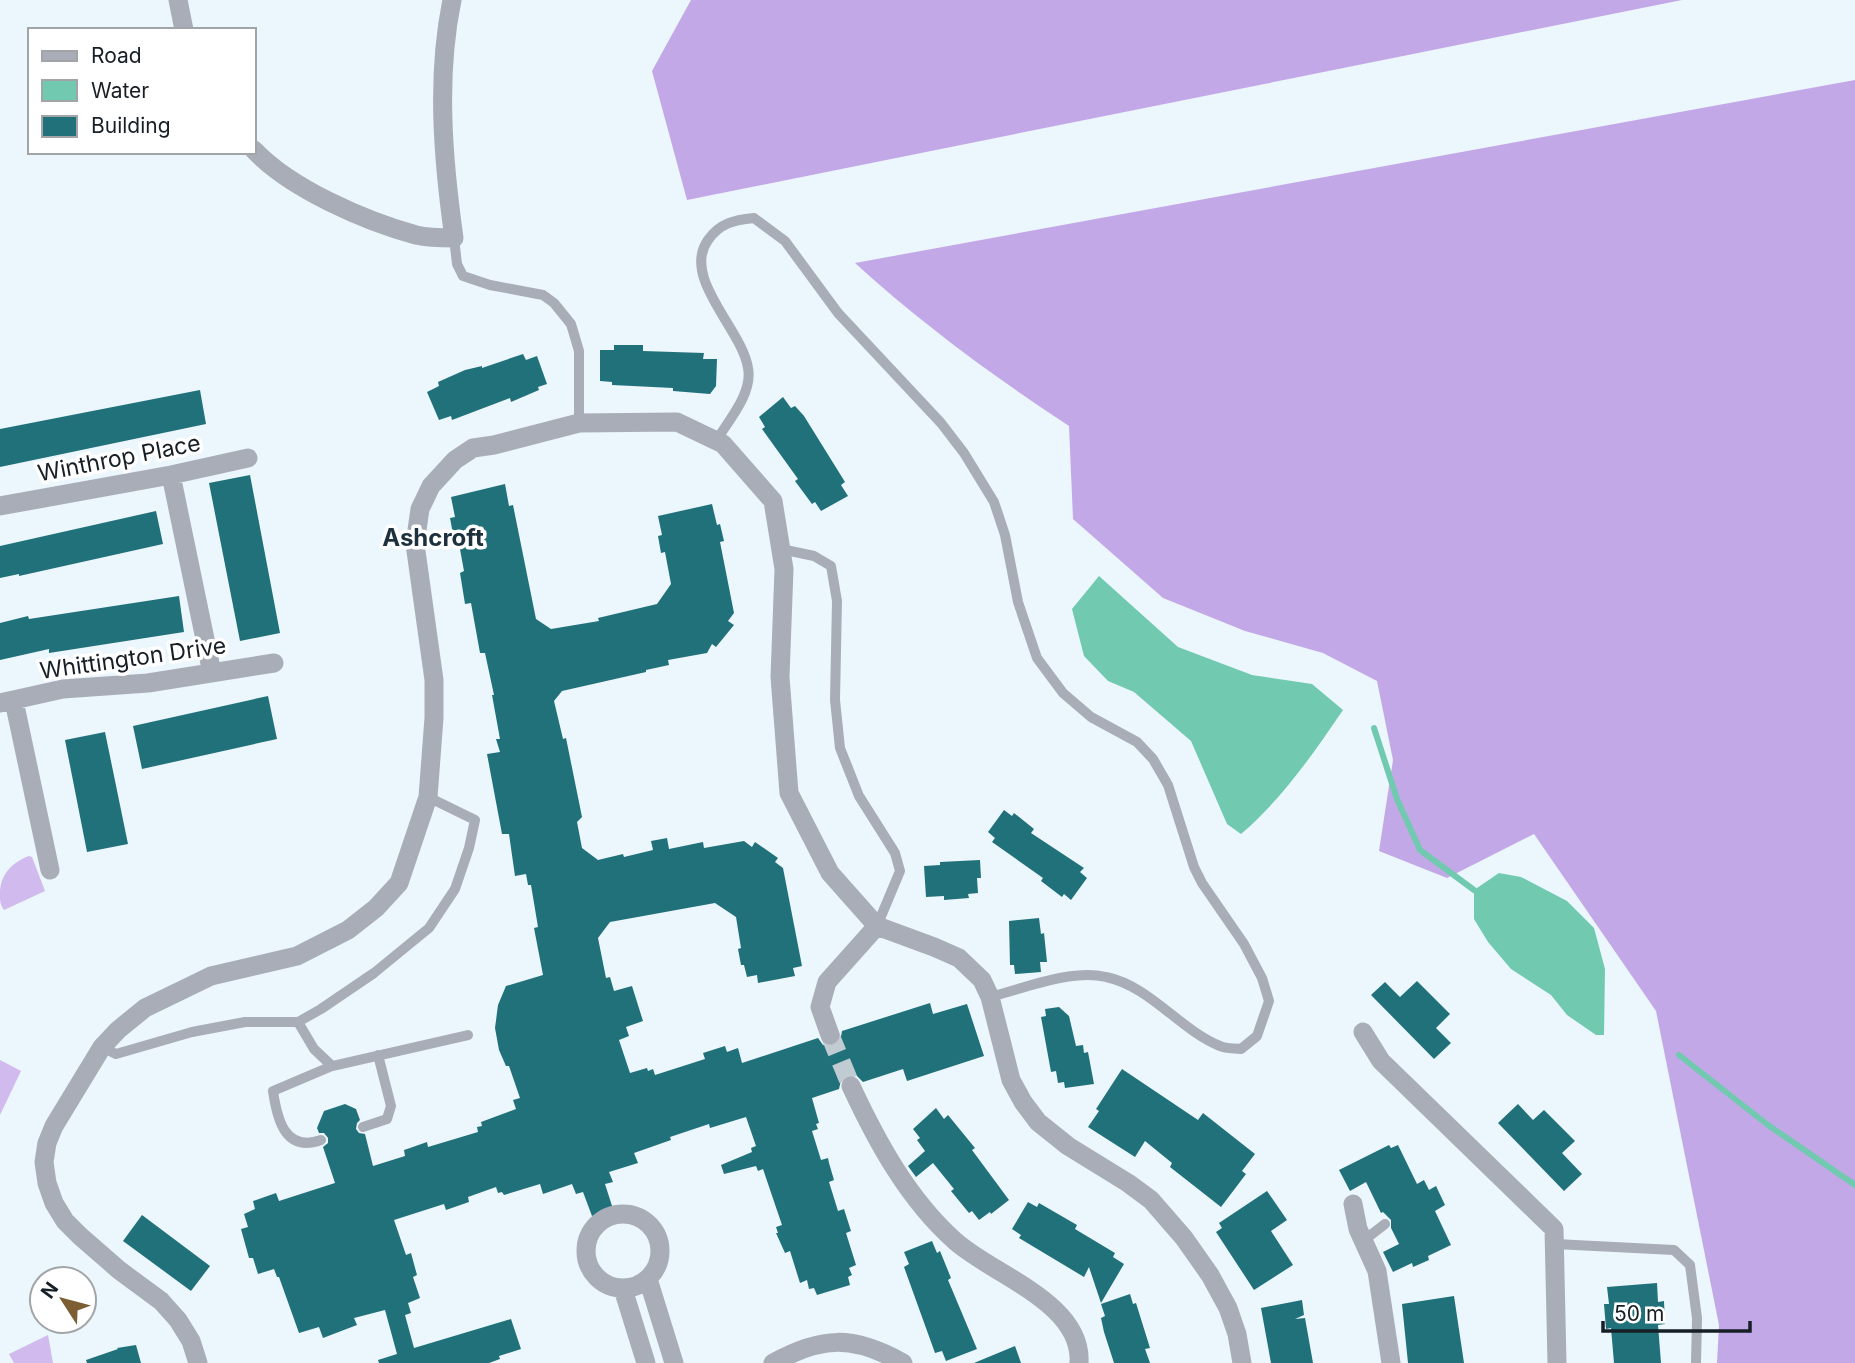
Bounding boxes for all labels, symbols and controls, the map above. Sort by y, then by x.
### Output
legend [28,28,256,154]
text: Road [91,43,142,68]
text: Water [91,78,149,103]
text: Building [91,113,171,138]
street label: Winthrop Place [35,428,203,488]
district label: Ashcroft [382,523,484,552]
street label: Whittington Drive [38,631,228,685]
north arrow [28,1265,98,1335]
text: N [36,1278,63,1303]
scale bar [1603,1290,1750,1334]
text: 50 m [1614,1301,1664,1326]

